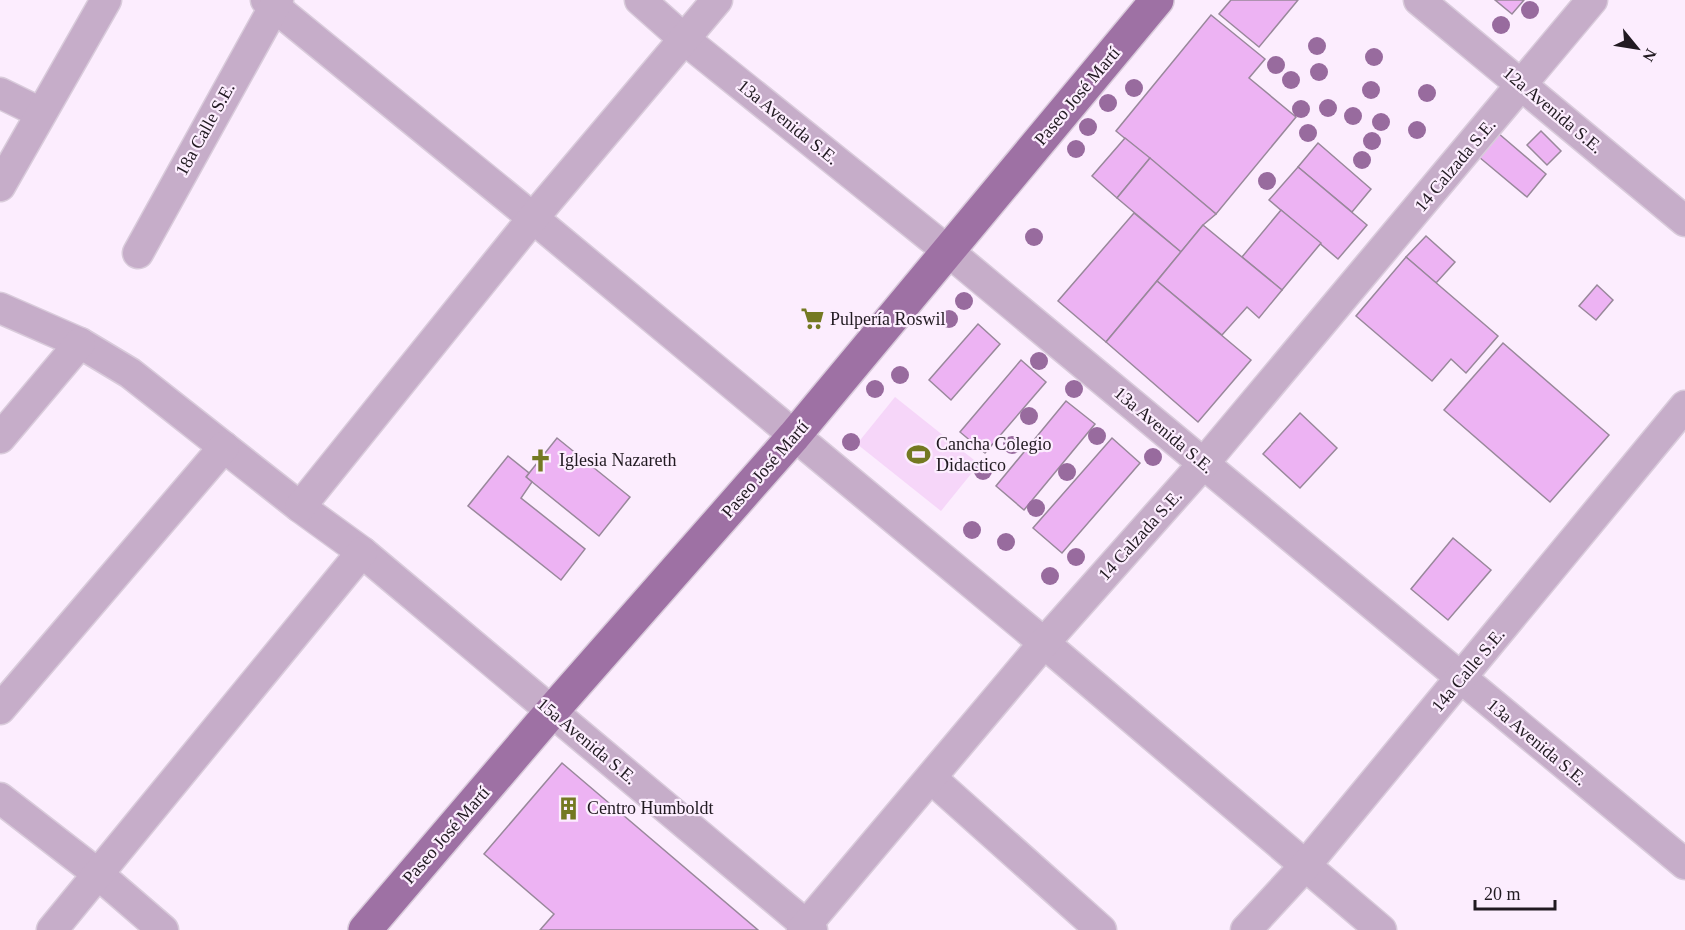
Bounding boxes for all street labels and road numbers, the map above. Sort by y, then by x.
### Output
street label: Paseo José Martí [1030,43,1124,149]
street label: 12a Avenida S.E. [1499,63,1607,157]
street label: 13a Avenida S.E. [734,75,842,169]
street label: 18a Calle S.E. [171,79,239,179]
street label: 14 Calzada S.E. [1410,115,1500,215]
street label: 13a Avenida S.E. [1110,383,1218,477]
street label: Paseo José Martí [717,416,813,522]
street label: 14 Calzada S.E. [1094,486,1186,584]
street label: 14a Calle S.E. [1427,624,1509,716]
street label: 15a Avenida S.E. [533,694,641,788]
street label: 13a Avenida S.E. [1483,695,1591,789]
street label: Paseo José Martí [398,782,494,888]

